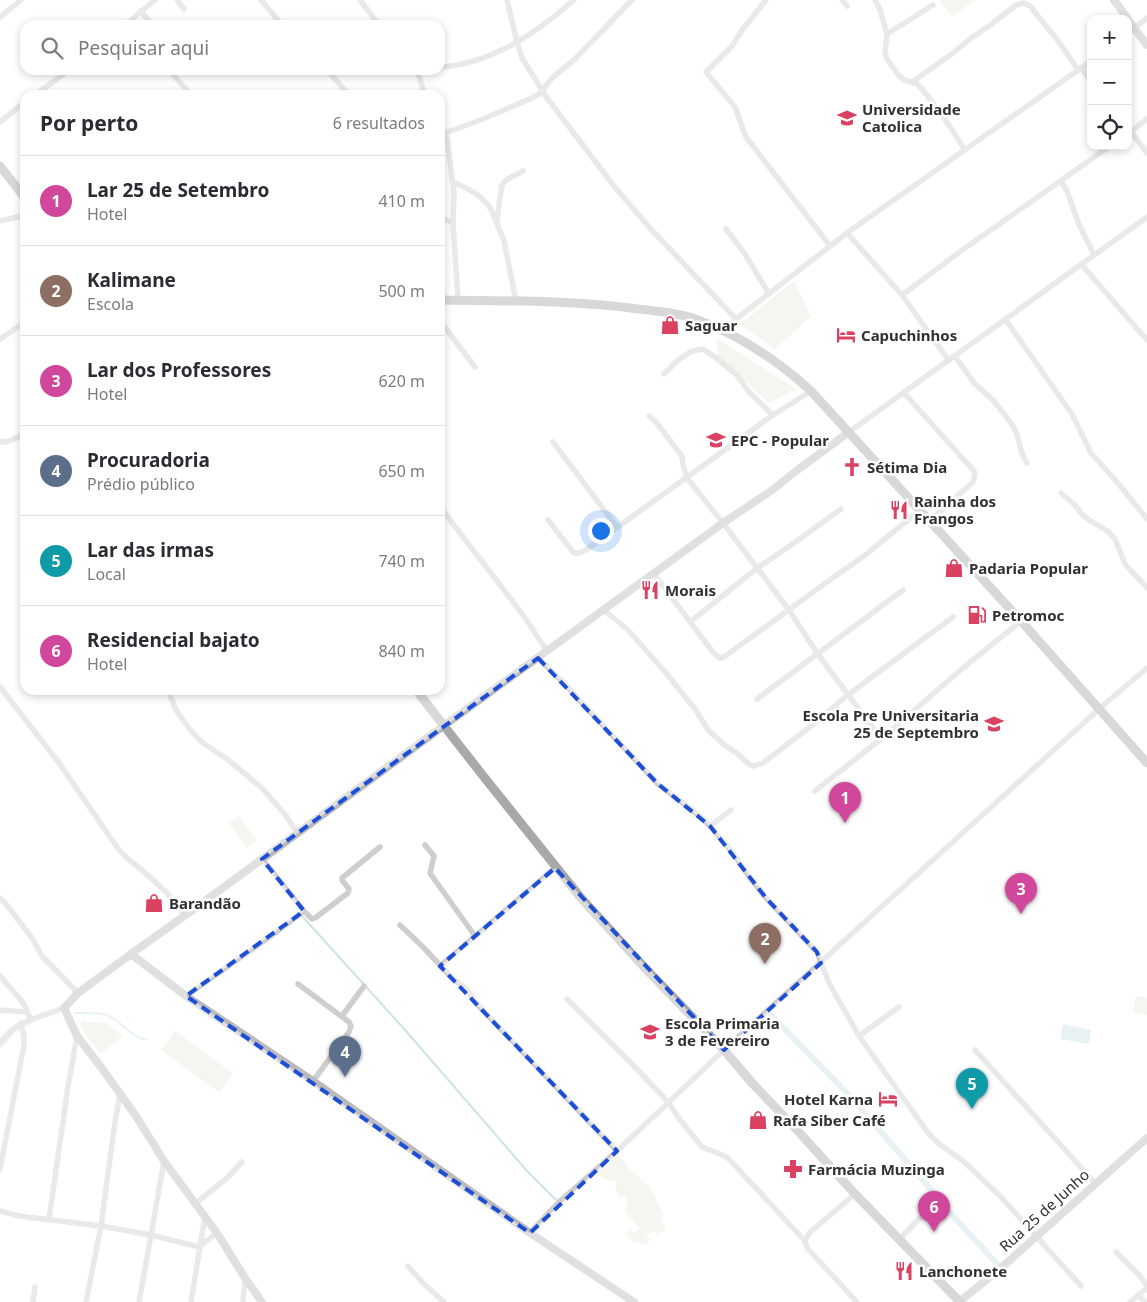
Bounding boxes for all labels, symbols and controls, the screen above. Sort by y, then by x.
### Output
map controls [1087,15,1132,150]
button: + [1087,15,1132,60]
search box [20,20,445,75]
icon: search [38,34,66,62]
text: Pesquisar aqui [78,35,209,61]
button: − [1087,60,1132,105]
place label: Universidade Catolica [862,99,961,136]
button: locate [1087,105,1132,150]
school or university icon: Universidade Catolica [836,107,858,129]
text: Por perto [40,109,138,137]
text: 6 resultados [333,112,425,134]
text: Lar 25 de Setembro [87,177,269,203]
text: 1 [51,190,61,212]
text: 410 m [378,190,425,212]
text: Hotel [87,203,127,225]
text: Kalimane [87,267,176,293]
text: 2 [51,280,61,302]
text: 500 m [378,280,425,302]
text: Escola [87,293,134,315]
shop icon: Saguar [659,314,681,336]
place label: Saguar [685,315,737,335]
hotel icon: Capuchinhos [835,324,857,346]
place label: Capuchinhos [861,325,957,345]
text: Lar dos Professores [87,357,271,383]
text: 3 [51,370,61,392]
text: 620 m [378,370,425,392]
text: Hotel [87,383,127,405]
school or university icon: EPC - Popular [705,429,727,451]
place label: EPC - Popular [731,430,829,450]
text: Procuradoria [87,447,210,473]
church icon: Sétima Dia [841,456,863,478]
place label: Sétima Dia [867,457,947,477]
text: 4 [51,460,61,482]
text: 650 m [378,460,425,482]
text: Prédio público [87,473,195,495]
place label: Rainha dos Frangos [914,491,996,528]
restaurant icon: Rainha dos Frangos [888,499,910,521]
your location [588,518,614,544]
text: Lar das irmas [87,537,214,563]
text: 5 [51,550,61,572]
text: 740 m [378,550,425,572]
shop icon: Padaria Popular [943,557,965,579]
place label: Padaria Popular [969,558,1088,578]
text: Local [87,563,126,585]
restaurant icon: Morais [639,579,661,601]
place label: Morais [665,580,716,600]
fuel station icon: Petromoc [966,604,988,626]
place label: Petromoc [992,605,1065,625]
text: Residencial bajato [87,627,260,653]
text: 6 [51,640,61,662]
text: 840 m [378,640,425,662]
text: Hotel [87,653,127,675]
place label: Escola Pre Universitaria 25 de Septembro [803,705,979,742]
school or university icon: Escola Pre Universitaria 25 de Septembro [983,713,1005,735]
pin: 1 [829,782,861,823]
pin: 3 [1005,873,1037,914]
shop icon: Barandão [143,892,165,914]
place label: Barandão [169,893,241,913]
pin: 2 [749,923,781,964]
place label: Escola Primaria 3 de Fevereiro [665,1013,780,1050]
school or university icon: Escola Primaria 3 de Fevereiro [639,1021,661,1043]
pin: 4 [329,1036,361,1077]
pin: 5 [956,1068,988,1109]
hotel icon: Hotel Karna [877,1088,899,1110]
place label: Hotel Karna [784,1089,873,1109]
shop icon: Rafa Siber Café [747,1109,769,1131]
place label: Rafa Siber Café [773,1110,886,1130]
pharmacy icon: Farmácia Muzinga [782,1158,804,1180]
place label: Farmácia Muzinga [808,1159,945,1179]
street label: Rua 25 de Junho [995,1164,1093,1256]
pin: 6 [918,1191,950,1232]
restaurant icon: Lanchonete [893,1260,915,1282]
place label: Lanchonete [919,1261,1007,1281]

